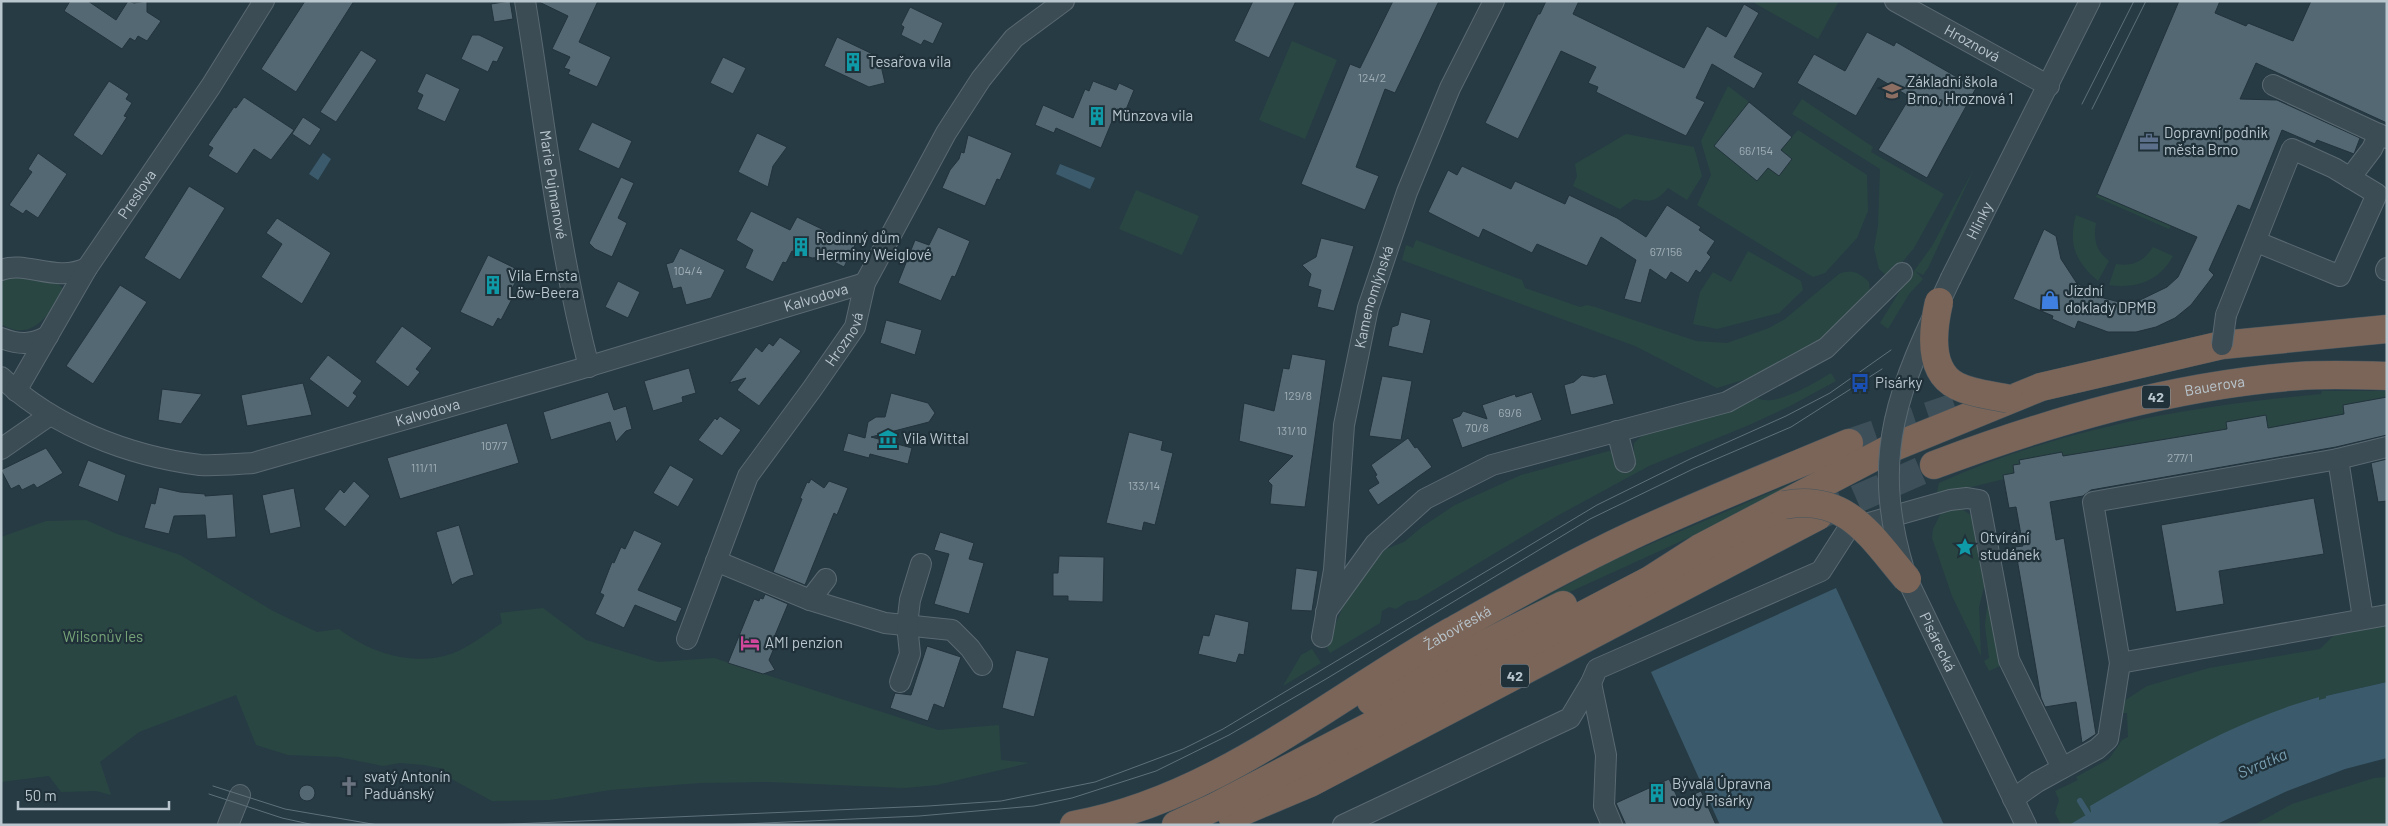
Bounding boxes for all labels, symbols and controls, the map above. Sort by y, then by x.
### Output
street label: Hroznová [1942,20,2003,65]
building icon: Tesařova vila [842,51,864,73]
place label: Tesařova vila [868,52,951,70]
house number: 124/2 [1358,70,1386,84]
place label: Základní škola Brno, Hroznová 1 [1907,72,2014,107]
school or university icon: Základní škola Brno, Hroznová 1 [1881,80,1903,102]
building icon: Münzova vila [1086,105,1108,127]
place label: Münzova vila [1112,106,1193,124]
place label: Dopravní podnik města Brno [2164,123,2269,158]
street label: Marie Pujmanové [537,129,572,241]
office icon: Dopravní podnik města Brno [2138,131,2160,153]
house number: 66/154 [1739,143,1773,157]
street label: Preslova [113,166,159,222]
street label: Hlinky [1962,199,1996,242]
place label: Rodinný dům Herminy Weiglové [816,228,932,263]
building icon: Rodinný dům Herminy Weiglové [790,236,812,258]
street label: Kamenomlýnská [1350,243,1396,350]
house number: 67/156 [1650,244,1682,258]
house number: 104/4 [673,263,703,277]
place label: Vila Ernsta Löw-Beera [508,266,579,301]
building icon: Vila Ernsta Löw-Beera [482,274,504,296]
street label: Kalvodova [782,279,850,315]
place label: Jízdní doklady DPMB [2065,281,2156,316]
shop icon: Jízdní doklady DPMB [2039,289,2061,311]
street label: Hroznová [821,310,866,369]
bus stop icon: Pisárky [1849,372,1871,394]
street label: Bauerova [2183,372,2246,399]
place label: Pisárky [1875,373,1923,391]
road number: 42 [2142,386,2170,408]
house number: 129/8 [1284,388,1312,402]
street label: Kalvodova [393,394,462,430]
house number: 69/6 [1498,405,1522,419]
house number: 70/8 [1465,420,1489,434]
house number: 131/10 [1277,423,1307,437]
museum icon: Vila Wittal [877,428,899,450]
place label: Vila Wittal [903,429,969,447]
house number: 107/7 [481,438,508,452]
house number: 277/1 [2167,450,2193,464]
house number: 111/11 [411,460,437,474]
house number: 133/14 [1128,478,1160,492]
place label: Otvírání studánek [1980,528,2041,563]
place icon: Otvírání studánek [1954,536,1976,558]
street label: Žabovřeská [1420,601,1494,653]
street label: Pisárecká [1916,609,1960,674]
park label: Wilsonův les [63,627,143,645]
hotel icon: AMI penzion [739,632,761,654]
place label: AMI penzion [765,633,843,651]
road number: 42 [1501,664,1529,688]
water label: Svratka [2234,744,2289,781]
place label: svatý Antonín Paduánský [364,767,451,802]
place label: Bývalá Úpravna vody Pisárky [1672,774,1771,809]
church icon: svatý Antonín Paduánský [338,775,360,797]
scale bar [18,778,169,810]
building icon: Bývalá Úpravna vody Pisárky [1646,782,1668,804]
text: 50 m [25,786,57,804]

